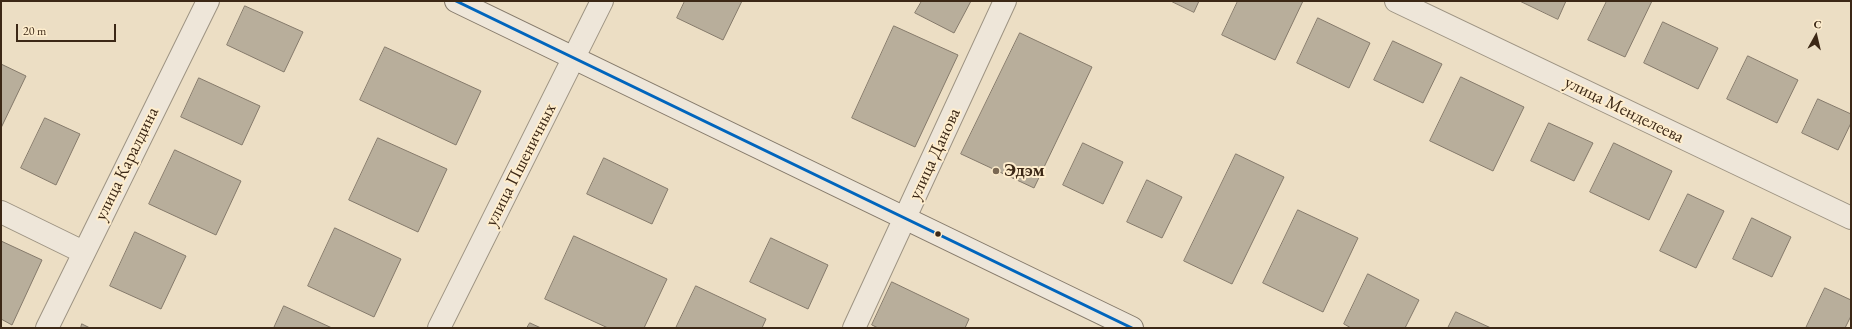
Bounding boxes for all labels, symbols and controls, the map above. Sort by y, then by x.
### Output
scale bar [18,16,118,42]
north arrow [1796,16,1836,56]
text: С [1813,17,1823,32]
text: 20 m [23,23,46,39]
street label: улица Менделеева [1561,72,1687,148]
street label: улица Пшеничных [481,100,561,230]
street label: улица Каралдина [90,104,164,224]
street label: улица Данова [904,105,966,203]
place label: Эдэм [1004,160,1045,182]
marker: Эдэм [991,166,1001,176]
unlabelled marker [933,229,943,239]

